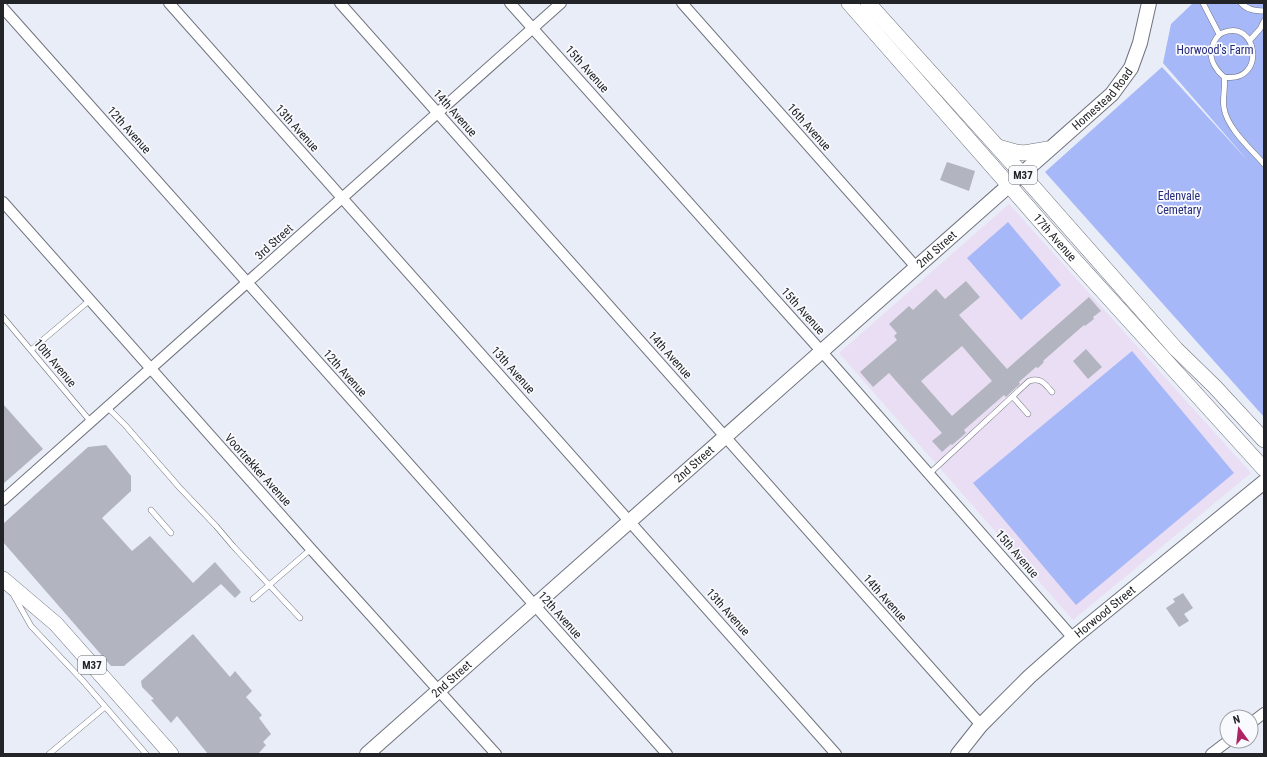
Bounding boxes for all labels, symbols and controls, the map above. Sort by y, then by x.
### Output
street label: 15th Avenue [562,43,612,96]
park label: Horwood's Farm [1177,43,1253,57]
street label: Homestead Road [1069,65,1136,133]
street label: 14th Avenue [430,87,480,140]
street label: 16th Avenue [784,101,834,154]
street label: 13th Avenue [272,102,322,155]
street label: 12th Avenue [104,104,154,157]
road number: M37 [1009,166,1037,184]
park label: Edenvale Cemetary [1156,189,1202,217]
street label: 17th Avenue [1030,211,1080,265]
street label: 3rd Street [252,221,296,263]
street label: 2nd Street [914,228,960,271]
street label: 15th Avenue [778,285,828,338]
street label: 14th Avenue [645,329,695,382]
street label: 10th Avenue [31,336,79,390]
street label: 13th Avenue [488,344,538,397]
street label: 12th Avenue [320,347,370,400]
street label: Voortrekker Avenue [222,431,294,509]
street label: 2nd Street [671,443,717,486]
street label: 15th Avenue [993,527,1042,581]
street label: 14th Avenue [860,572,910,625]
street label: Horwood Street [1072,583,1138,641]
street label: 13th Avenue [703,586,753,639]
street label: 12th Avenue [535,589,585,642]
road number: M37 [78,656,106,674]
street label: 2nd Street [429,657,475,700]
north arrow [1219,709,1259,749]
text: N [1232,713,1242,727]

